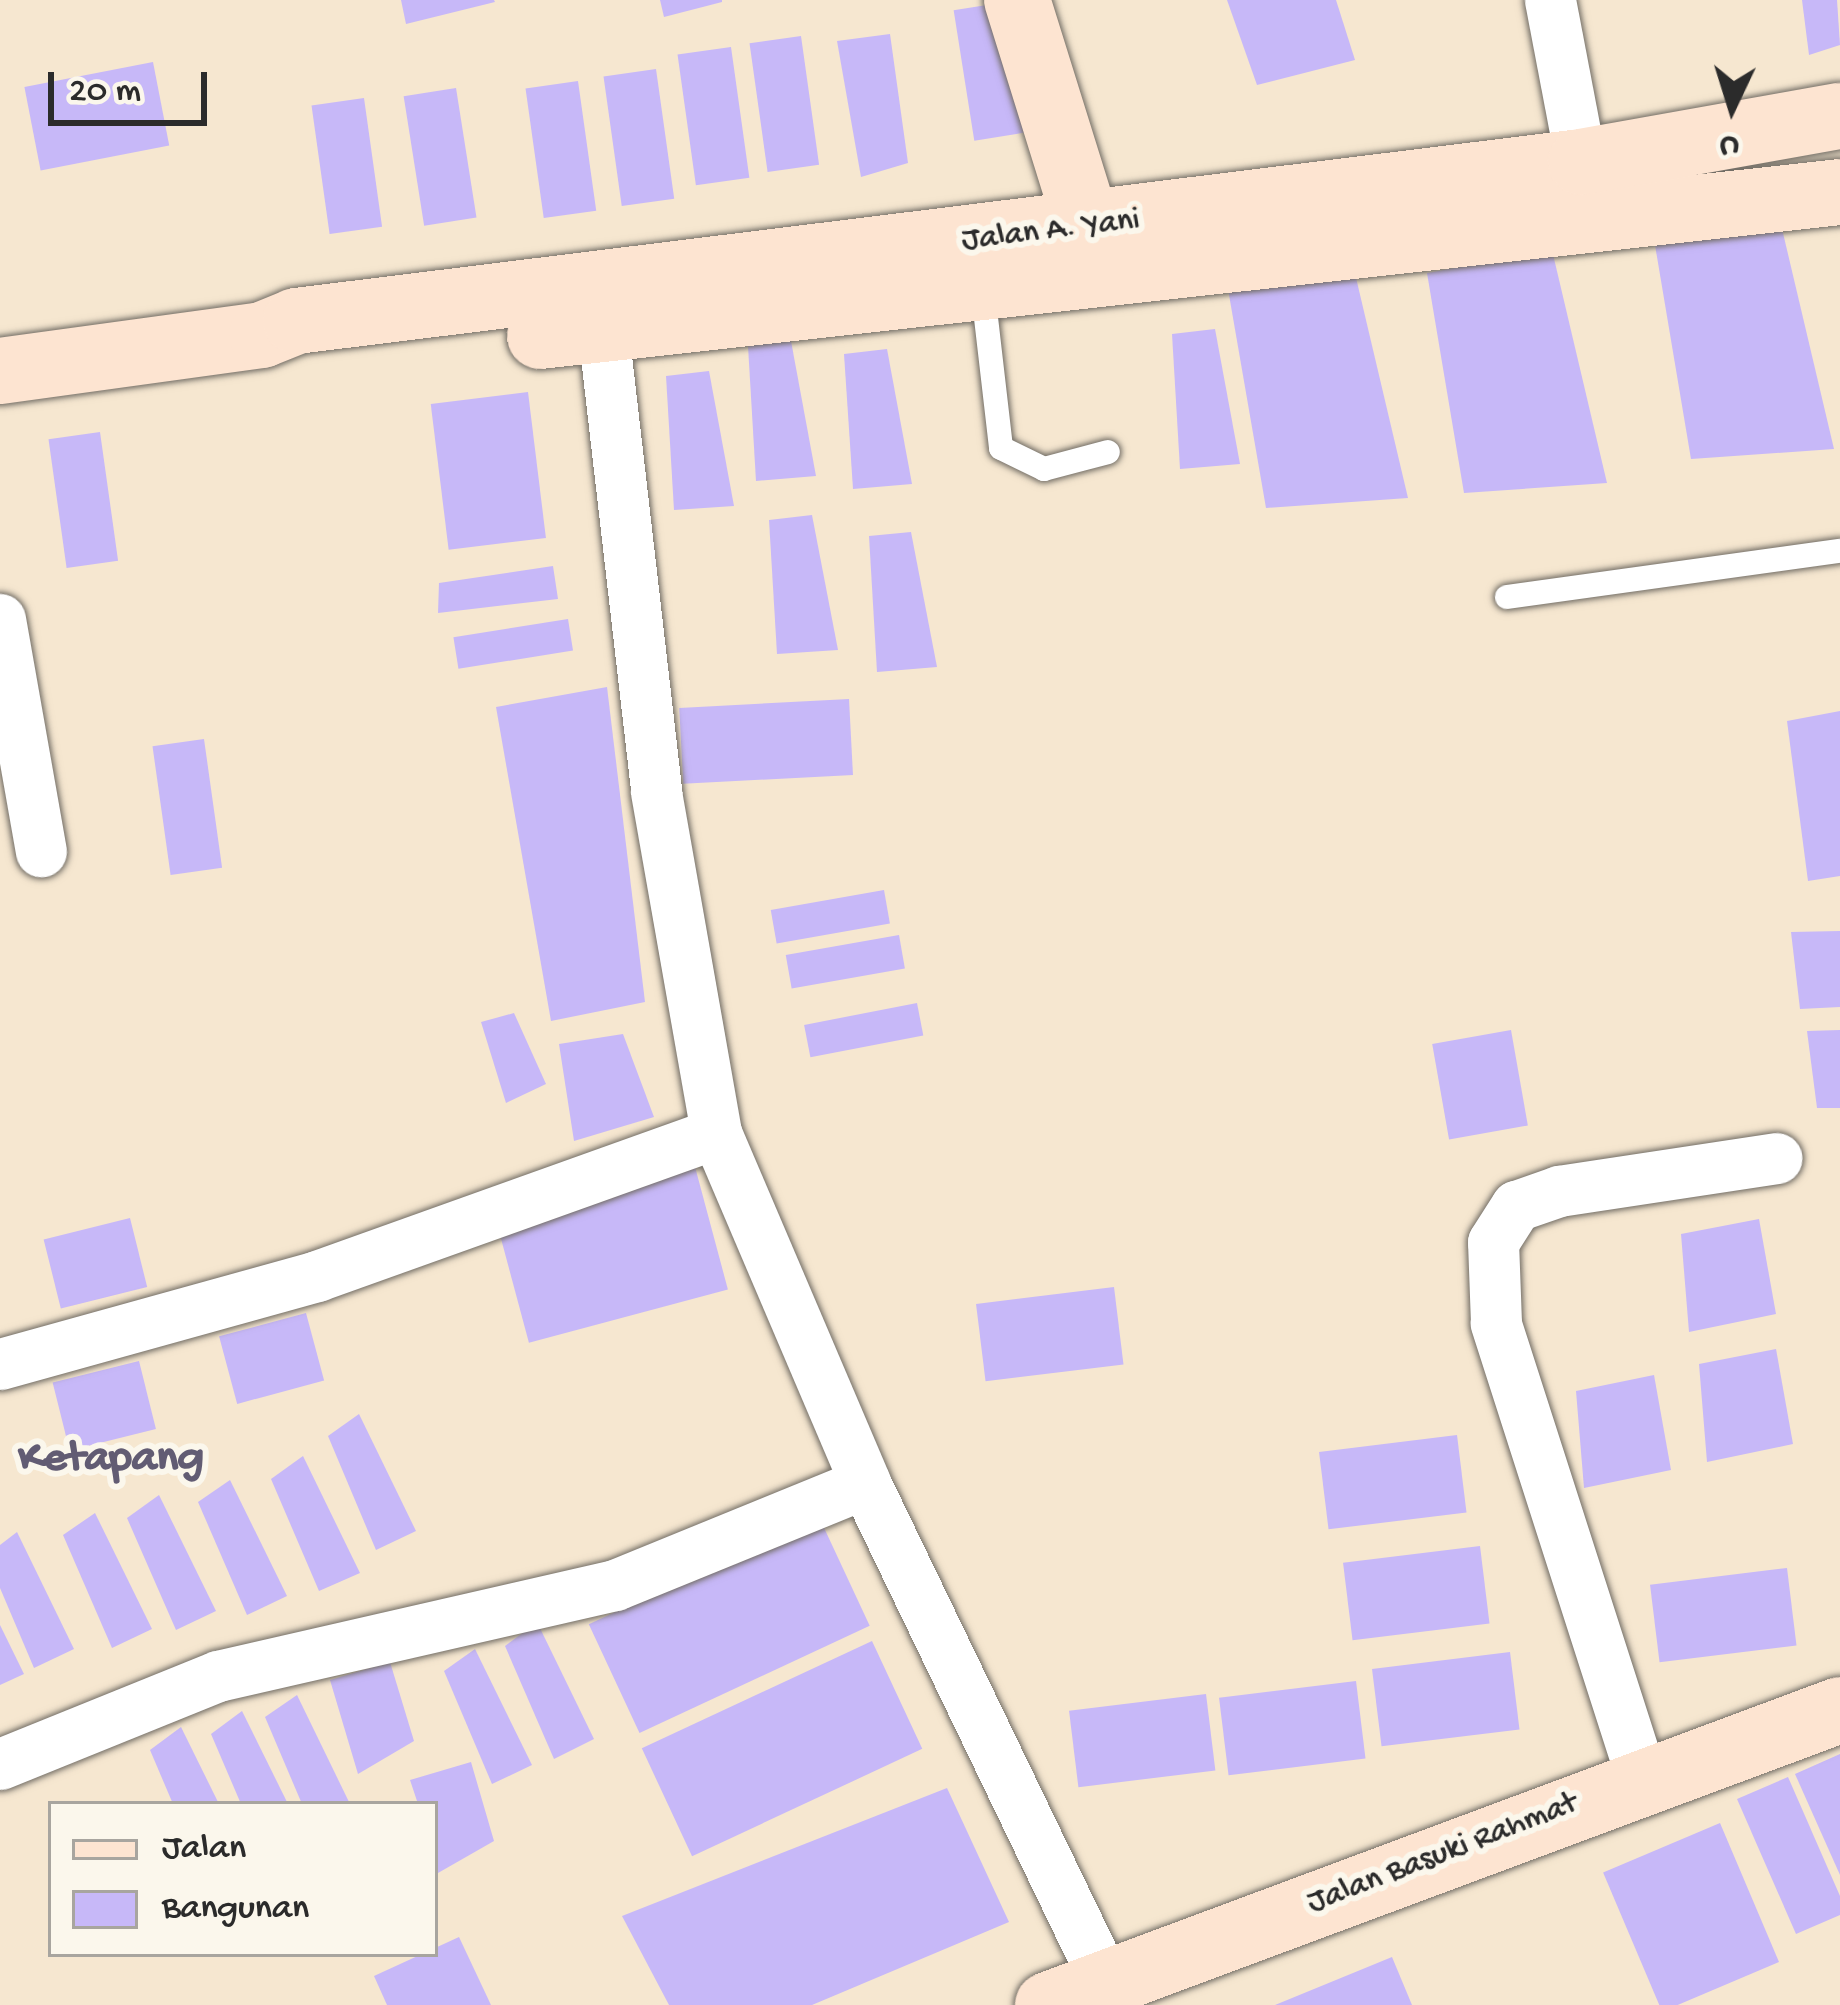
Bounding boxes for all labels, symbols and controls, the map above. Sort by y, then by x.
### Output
scale bar [54,48,213,122]
north arrow [1672,48,1792,168]
text: 20 m [69,71,141,114]
text: U [1719,124,1740,164]
street label: Jalan A. Yani [960,201,1142,263]
district label: Ketapang [18,1433,204,1487]
street label: Jalan Basuki Rahmat [1302,1785,1584,1925]
legend [48,1801,438,1957]
text: Jalan [162,1828,246,1871]
text: Bangunan [162,1888,309,1931]

